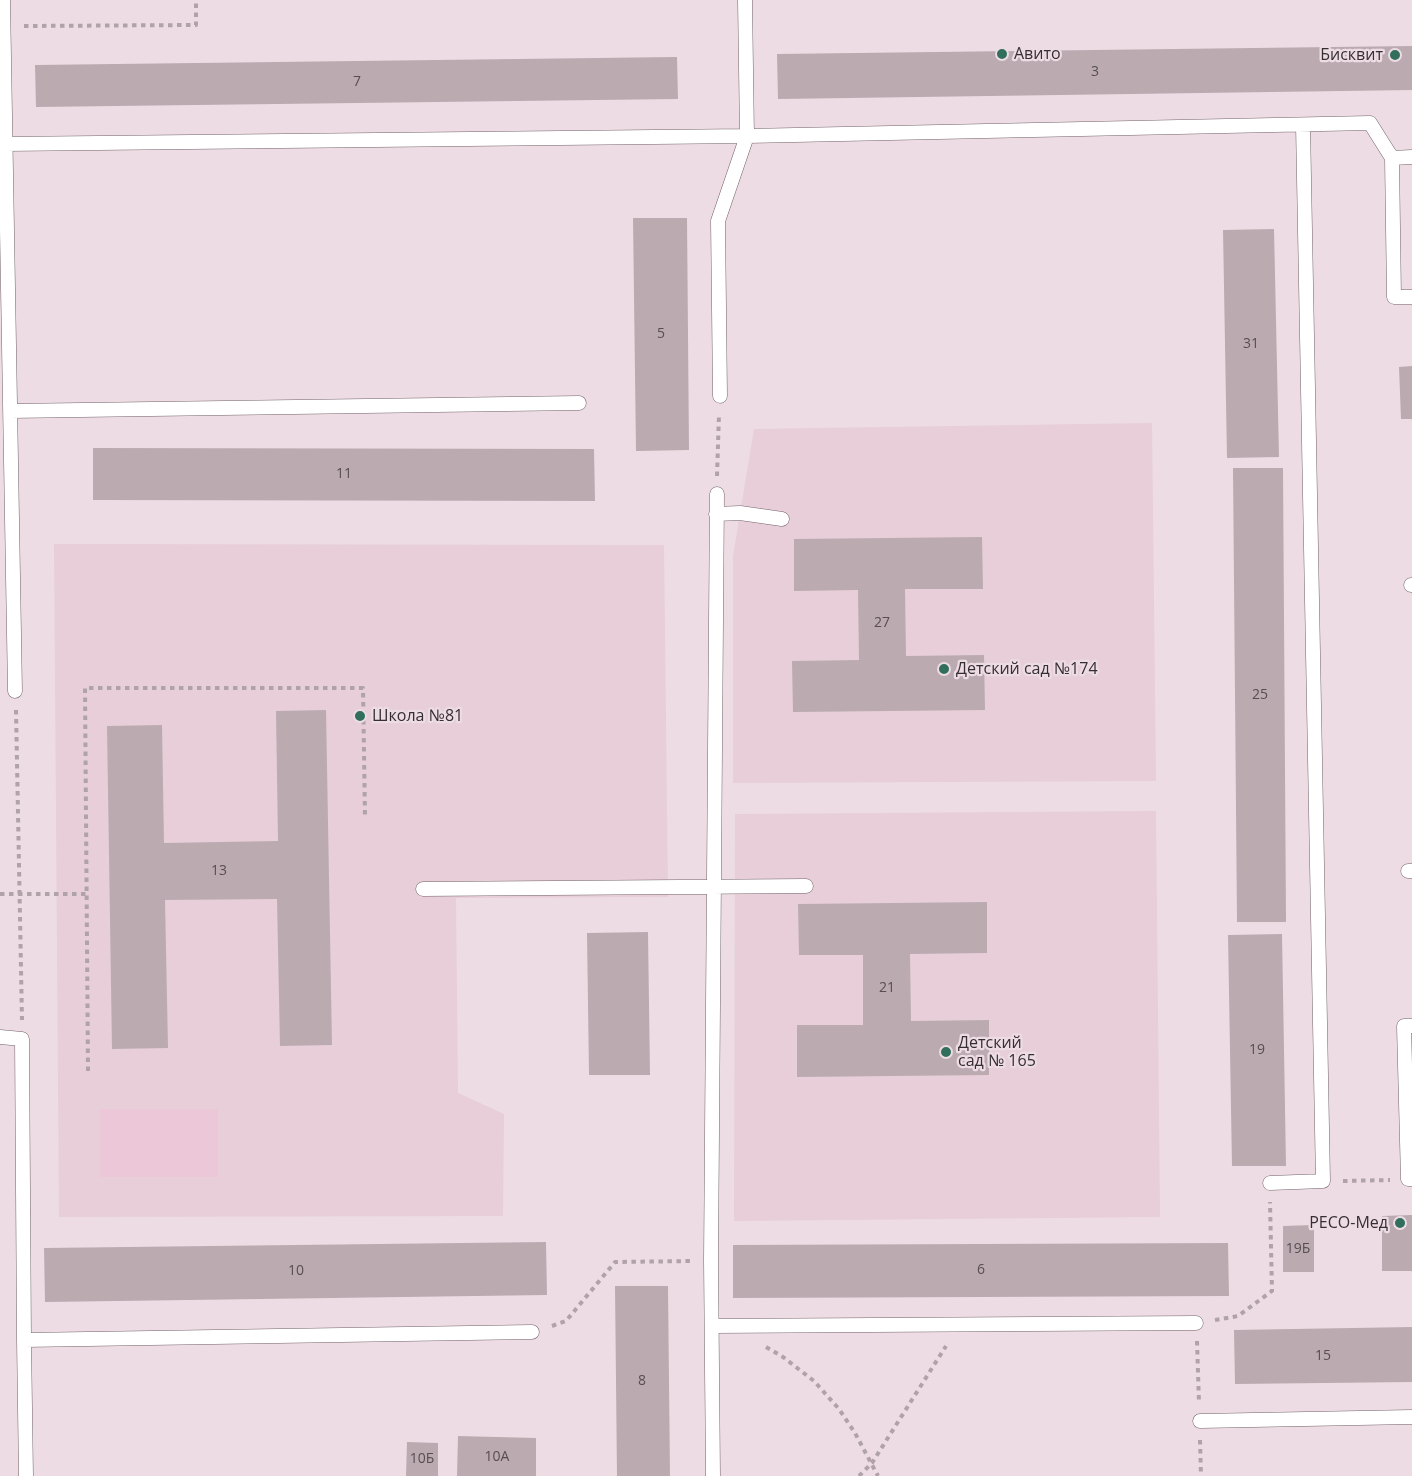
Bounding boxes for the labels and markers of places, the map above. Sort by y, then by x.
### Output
place label: Авито [1014,44,1061,64]
place label: Бисквит [1320,45,1383,65]
marker: Авито [995,47,1009,61]
marker: Бисквит [1388,48,1402,62]
place label: Детский сад №174 [956,659,1098,679]
marker: Детский сад №174 [937,662,951,676]
place label: Школа №81 [372,706,463,726]
marker: Школа №81 [353,709,367,723]
place label: Детский сад № 165 [958,1033,1036,1071]
marker: Детский сад № 165 [939,1045,953,1059]
place label: РЕСО-Мед [1309,1213,1388,1233]
marker: РЕСО-Мед [1393,1216,1407,1230]

